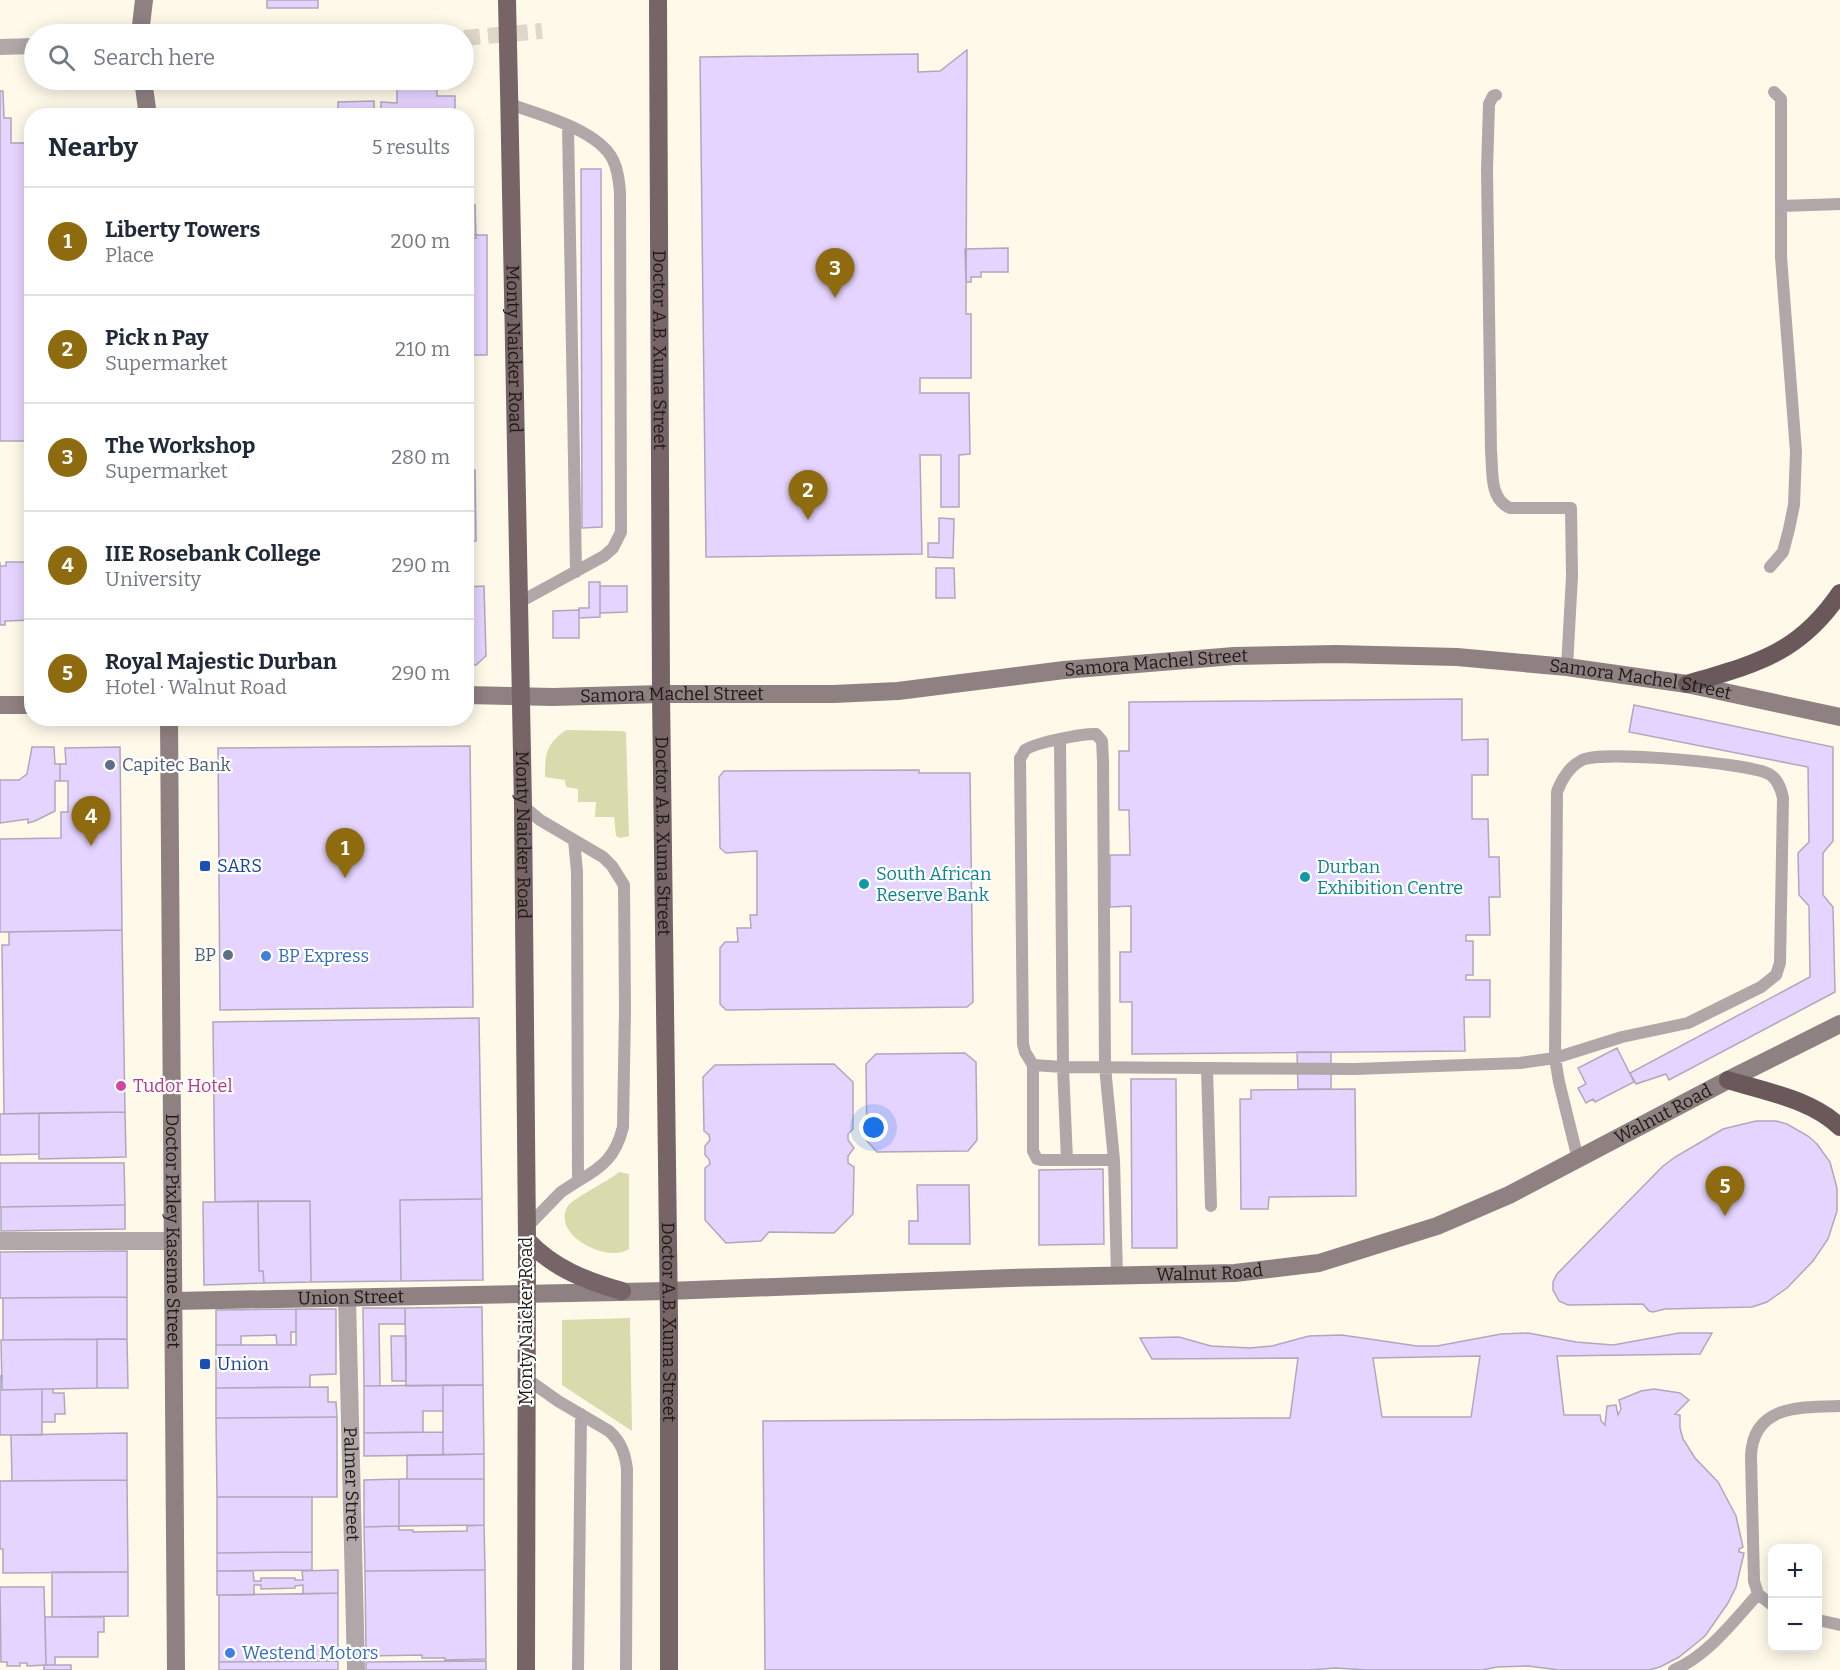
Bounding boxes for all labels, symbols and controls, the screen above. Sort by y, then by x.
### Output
search box [24,24,474,90]
icon: search [45,41,78,74]
text: Search here [93,44,215,71]
text: Nearby [48,132,138,163]
text: 5 results [372,135,450,159]
text: Liberty Towers [105,216,260,243]
text: 1 [63,229,72,253]
text: 200 m [390,229,450,253]
text: Place [105,243,154,267]
pin: 3 [816,248,854,298]
street label: Doctor A.B. Xuma Street [648,250,671,451]
street label: Monty Naicker Road [501,265,527,434]
text: Pick n Pay [105,324,209,351]
text: 2 [62,337,73,361]
text: 210 m [395,337,450,361]
text: Supermarket [105,351,228,375]
text: The Workshop [105,432,255,459]
text: 3 [62,445,73,469]
text: 280 m [391,445,450,469]
text: Supermarket [105,459,228,483]
pin: 2 [788,470,828,520]
text: IIE Rosebank College [105,540,321,567]
text: 4 [61,553,74,577]
text: 290 m [392,553,450,577]
text: University [105,567,201,591]
street label: Samora Machel Street [1064,645,1249,681]
text: Royal Majestic Durban [105,648,337,675]
street label: Samora Machel Street [1549,654,1734,704]
text: 5 [62,661,73,685]
text: 290 m [392,661,450,685]
text: Hotel · Walnut Road [105,675,287,699]
street label: Samora Machel Street [580,683,764,707]
street label: Doctor A.B. Xuma Street [651,736,675,937]
street label: Monty Naicker Road [511,750,535,920]
place label: Capitec Bank [122,754,232,776]
marker: Capitec Bank [103,758,117,772]
pin: 4 [72,796,110,846]
pin: 1 [326,828,364,878]
place label: SARS [217,855,262,877]
place label: Durban Exhibition Centre [1317,856,1463,899]
marker: SARS [198,859,212,873]
place label: South African Reserve Bank [876,863,992,906]
marker: Durban Exhibition Centre [1298,870,1312,884]
marker: South African Reserve Bank [857,877,871,891]
place label: BP [194,944,216,966]
place label: BP Express [278,945,369,967]
marker: BP [221,948,235,962]
marker: BP Express [259,949,273,963]
place label: Tudor Hotel [133,1075,233,1097]
marker: Tudor Hotel [114,1079,128,1093]
street label: Walnut Road [1610,1079,1716,1149]
street label: Doctor Pixley Kaseme Street [161,1113,185,1349]
your location [859,1113,888,1142]
pin: 5 [1706,1166,1744,1216]
street label: Doctor A.B. Xuma Street [657,1222,680,1423]
street label: Monty Naicker Road [515,1237,537,1405]
street label: Walnut Road [1156,1259,1265,1286]
street label: Union Street [297,1285,405,1310]
place label: Union [217,1353,270,1375]
marker: Union [198,1357,212,1371]
street label: Palmer Street [339,1426,364,1542]
map controls [1768,1544,1822,1652]
button: + [1768,1544,1822,1598]
button: − [1768,1598,1822,1652]
place label: Westend Motors [242,1642,378,1664]
marker: Westend Motors [223,1646,237,1660]

